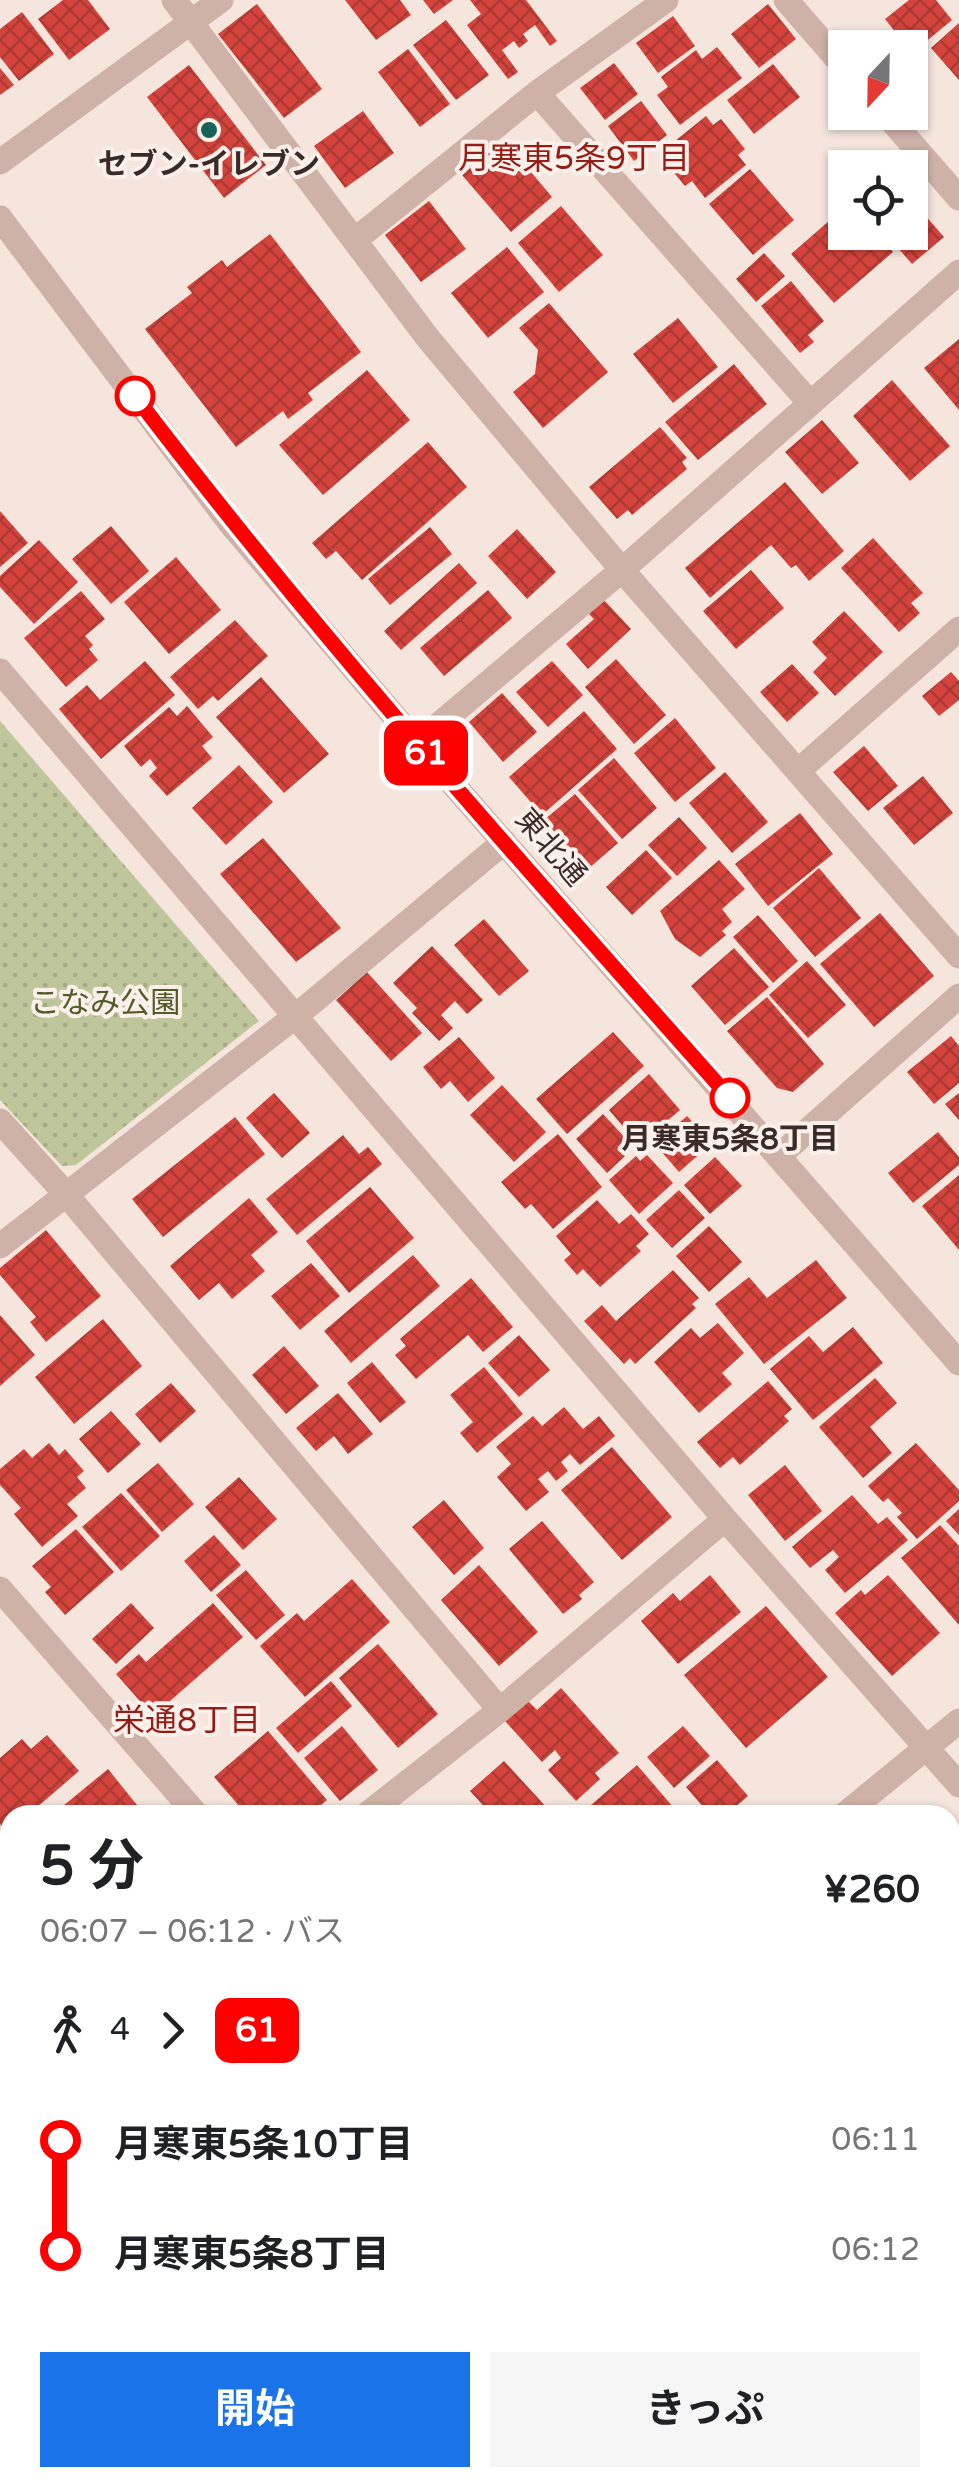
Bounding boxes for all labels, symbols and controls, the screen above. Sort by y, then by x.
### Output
north arrow [828,30,928,130]
map controls [828,30,928,250]
marker: セブン-イレブン [198,119,220,141]
district label: 月寒東5条9丁目 [458,140,690,178]
place label: セブン-イレブン [98,146,320,183]
button: locate [828,150,928,250]
unlabelled marker [116,377,154,415]
line badge: 61 [381,720,471,786]
text: 61 [404,732,448,774]
street label: 東北通 [507,801,594,893]
park label: こなみ公園 [30,985,180,1022]
marker: 月寒東5条8丁目 [711,1079,749,1117]
place label: 月寒東5条8丁目 [621,1121,839,1158]
district label: 栄通8丁目 [113,1702,261,1740]
text: 5 分 [40,1834,144,1900]
text: ¥260 [823,1867,920,1913]
text: 06:07 – 06:12 · バス [40,1913,345,1951]
icon: walk [40,2003,95,2058]
icon: forward [145,2003,200,2058]
text: 61 [235,2009,279,2051]
text: 4 [110,2011,130,2049]
text: 06:11 [831,2121,920,2159]
text: 月寒東5条10丁目 [114,2122,414,2168]
text: 06:12 [831,2231,920,2269]
text: 月寒東5条8丁目 [114,2232,390,2278]
button: 開始 [40,2352,470,2467]
button: きっぷ [490,2352,920,2467]

